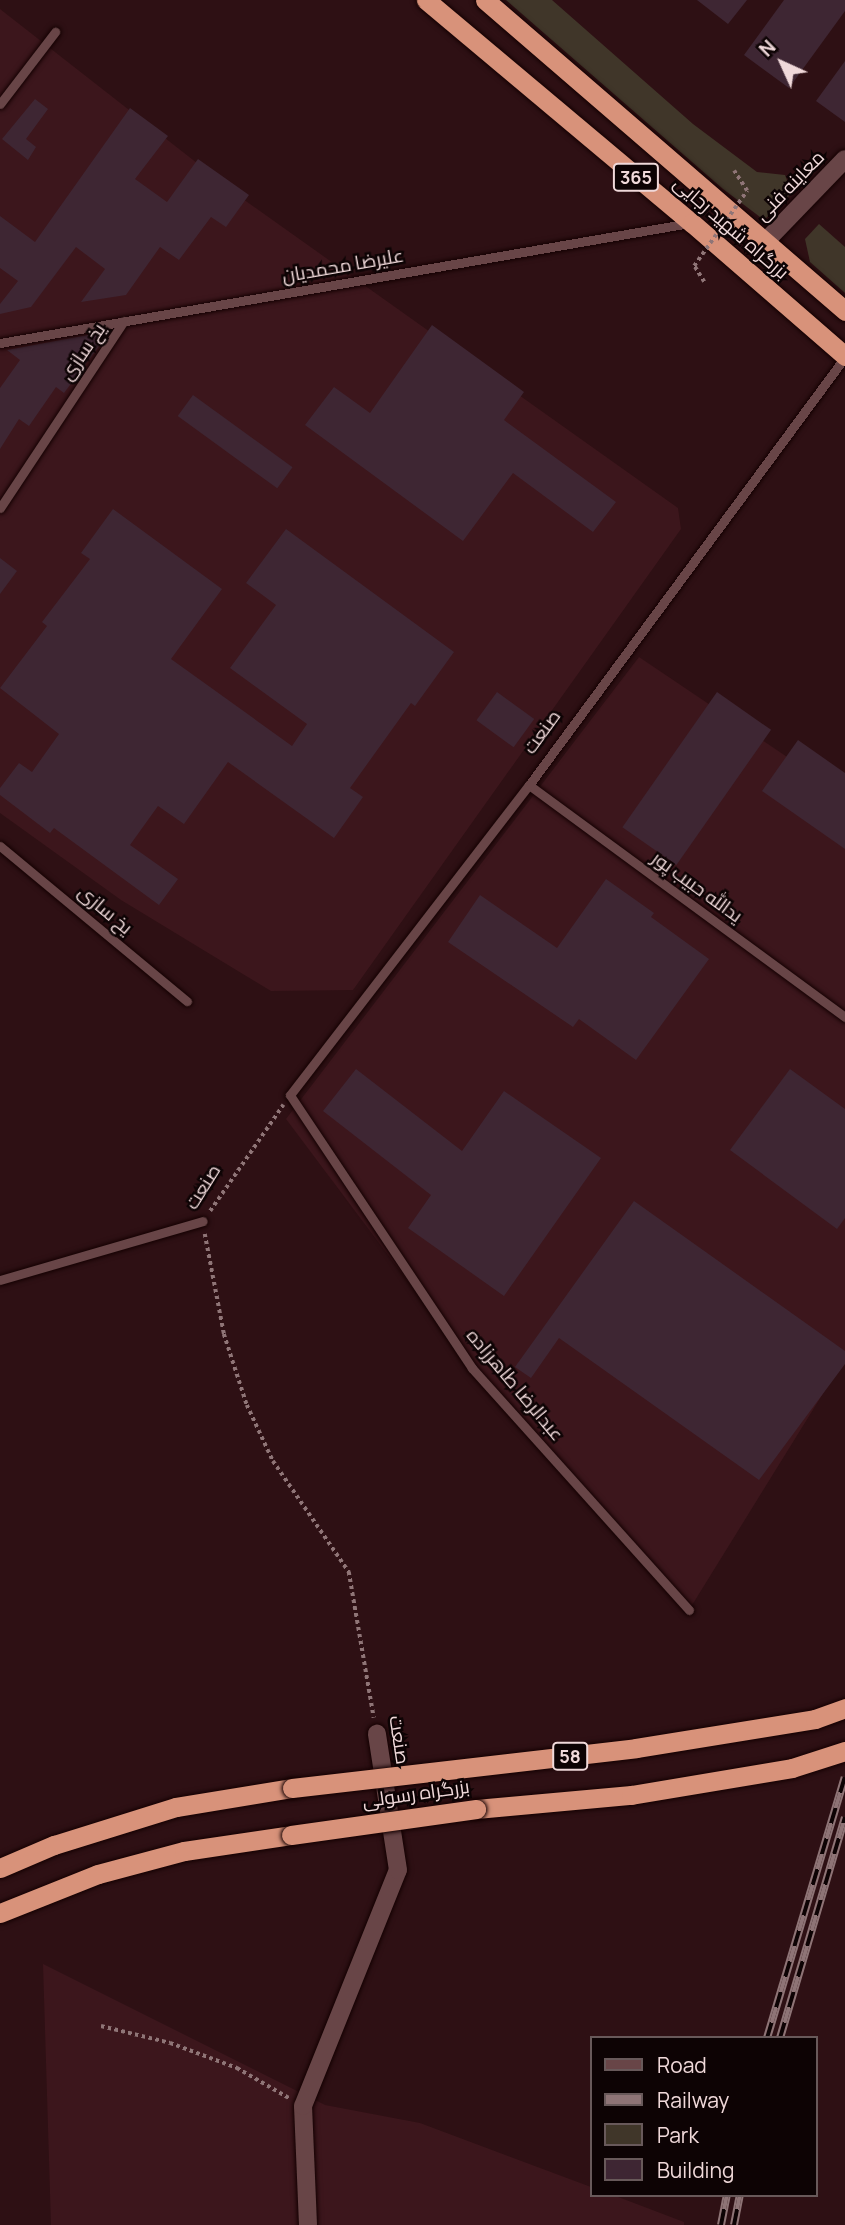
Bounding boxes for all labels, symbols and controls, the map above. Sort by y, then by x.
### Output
north arrow [747,28,817,98]
text: N [753,34,781,62]
street label: معاینه فنی [751,146,829,226]
road number: 365 [612,162,660,192]
street label: بزرگراه شهید رجایی [669,172,793,284]
street label: علیرضا محمدیان [280,244,406,288]
street label: یخ سازی [56,319,110,385]
street label: صنعت [518,706,566,758]
street label: یدالله حبیب پور [647,847,747,927]
street label: یخ سازی [73,881,137,939]
street label: صنعت [180,1160,226,1214]
street label: عبدالرضا طاهرزاده [462,1324,568,1446]
street label: صنعت [384,1714,414,1766]
road number: 58 [551,1742,589,1770]
street label: بزرگراه رسولی [361,1775,471,1813]
legend [590,2036,817,2197]
text: Road [657,2051,707,2079]
text: Railway [657,2086,729,2114]
text: Park [657,2121,699,2149]
text: Building [657,2156,734,2184]

